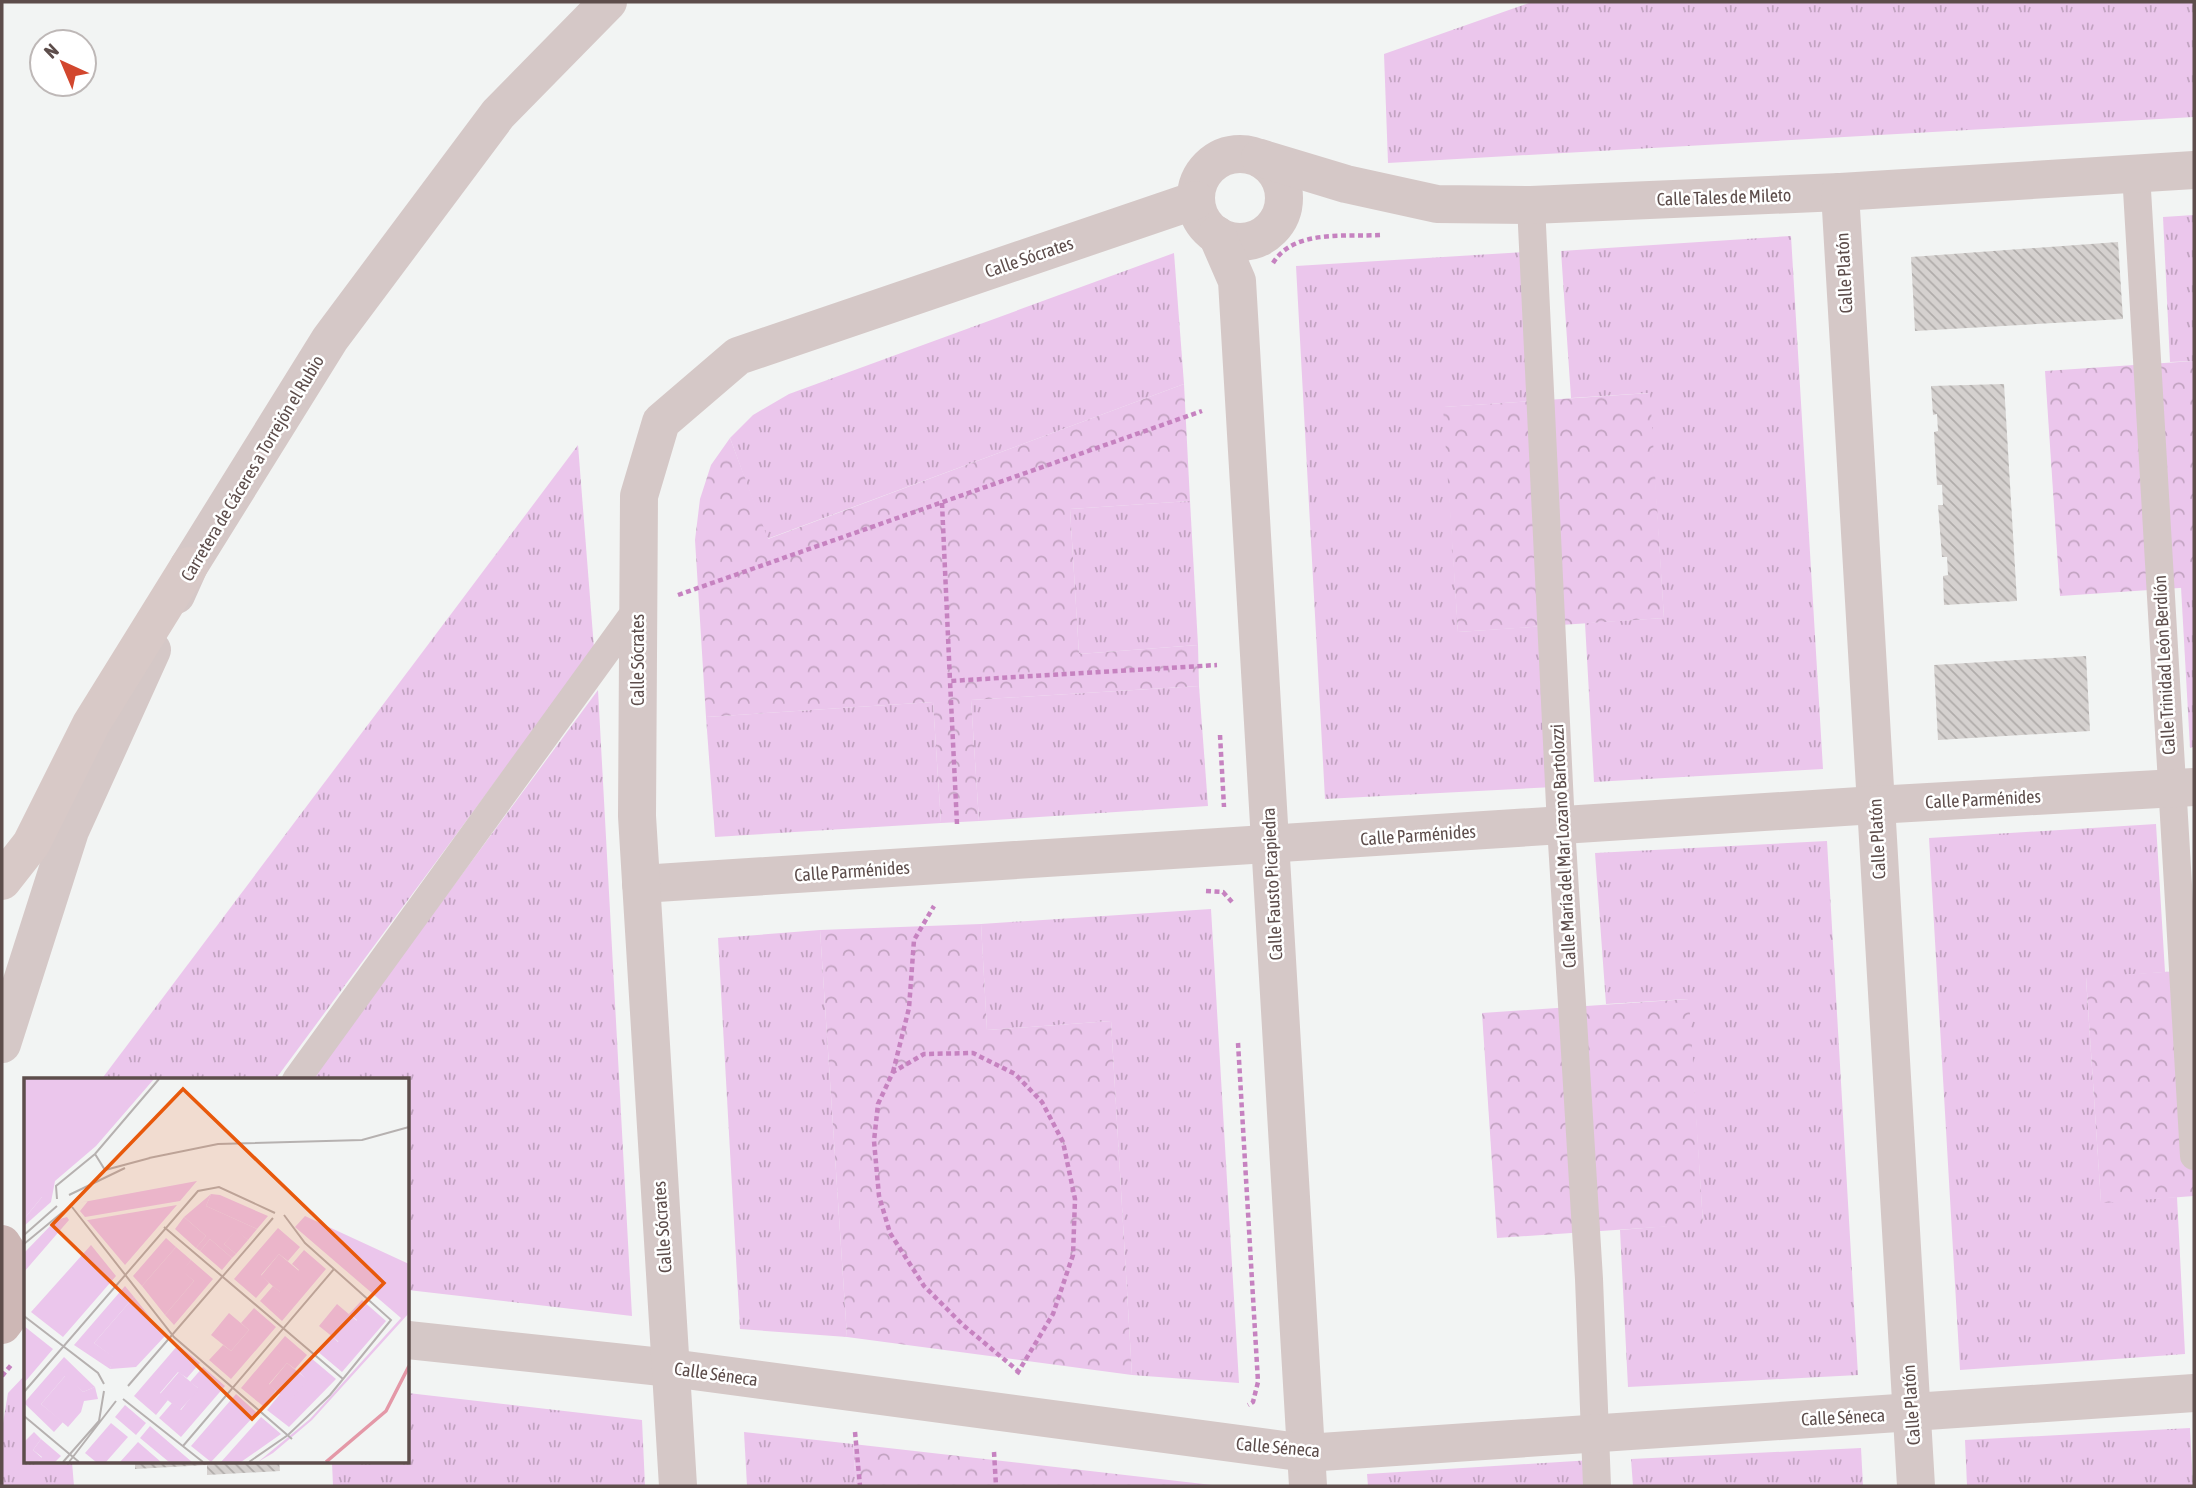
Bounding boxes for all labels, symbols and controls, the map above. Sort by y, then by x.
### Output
north arrow [28,28,98,98]
text: N [40,39,63,63]
street label: Calle Tales de Mileto [1656,184,1792,210]
street label: Calle Sócrates [982,232,1076,282]
street label: Calle Platón [1831,232,1857,314]
street label: Carretera de Cáceres a Torrejón el Rubio [176,351,328,585]
street label: Calle Trinidad León Berdión [2149,575,2179,755]
street label: Calle Sócrates [627,614,648,706]
street label: Calle María del Mar Lozano Bartolozzi [1546,723,1580,969]
street label: Calle Parménides [1925,785,2041,813]
street label: Calle Platón [1864,798,1890,880]
street label: Calle Fausto Picapiedra [1258,807,1286,961]
street label: Calle Parménides [1360,820,1476,850]
street label: Calle Parménides [794,856,910,886]
inset map [24,1078,410,1464]
street label: Calle Sócrates [648,1180,676,1274]
street label: Calle Séneca [673,1358,759,1390]
street label: Calle Platón [1898,1364,1924,1446]
street label: Calle Séneca [1800,1404,1886,1430]
street label: Calle Séneca [1235,1433,1321,1461]

